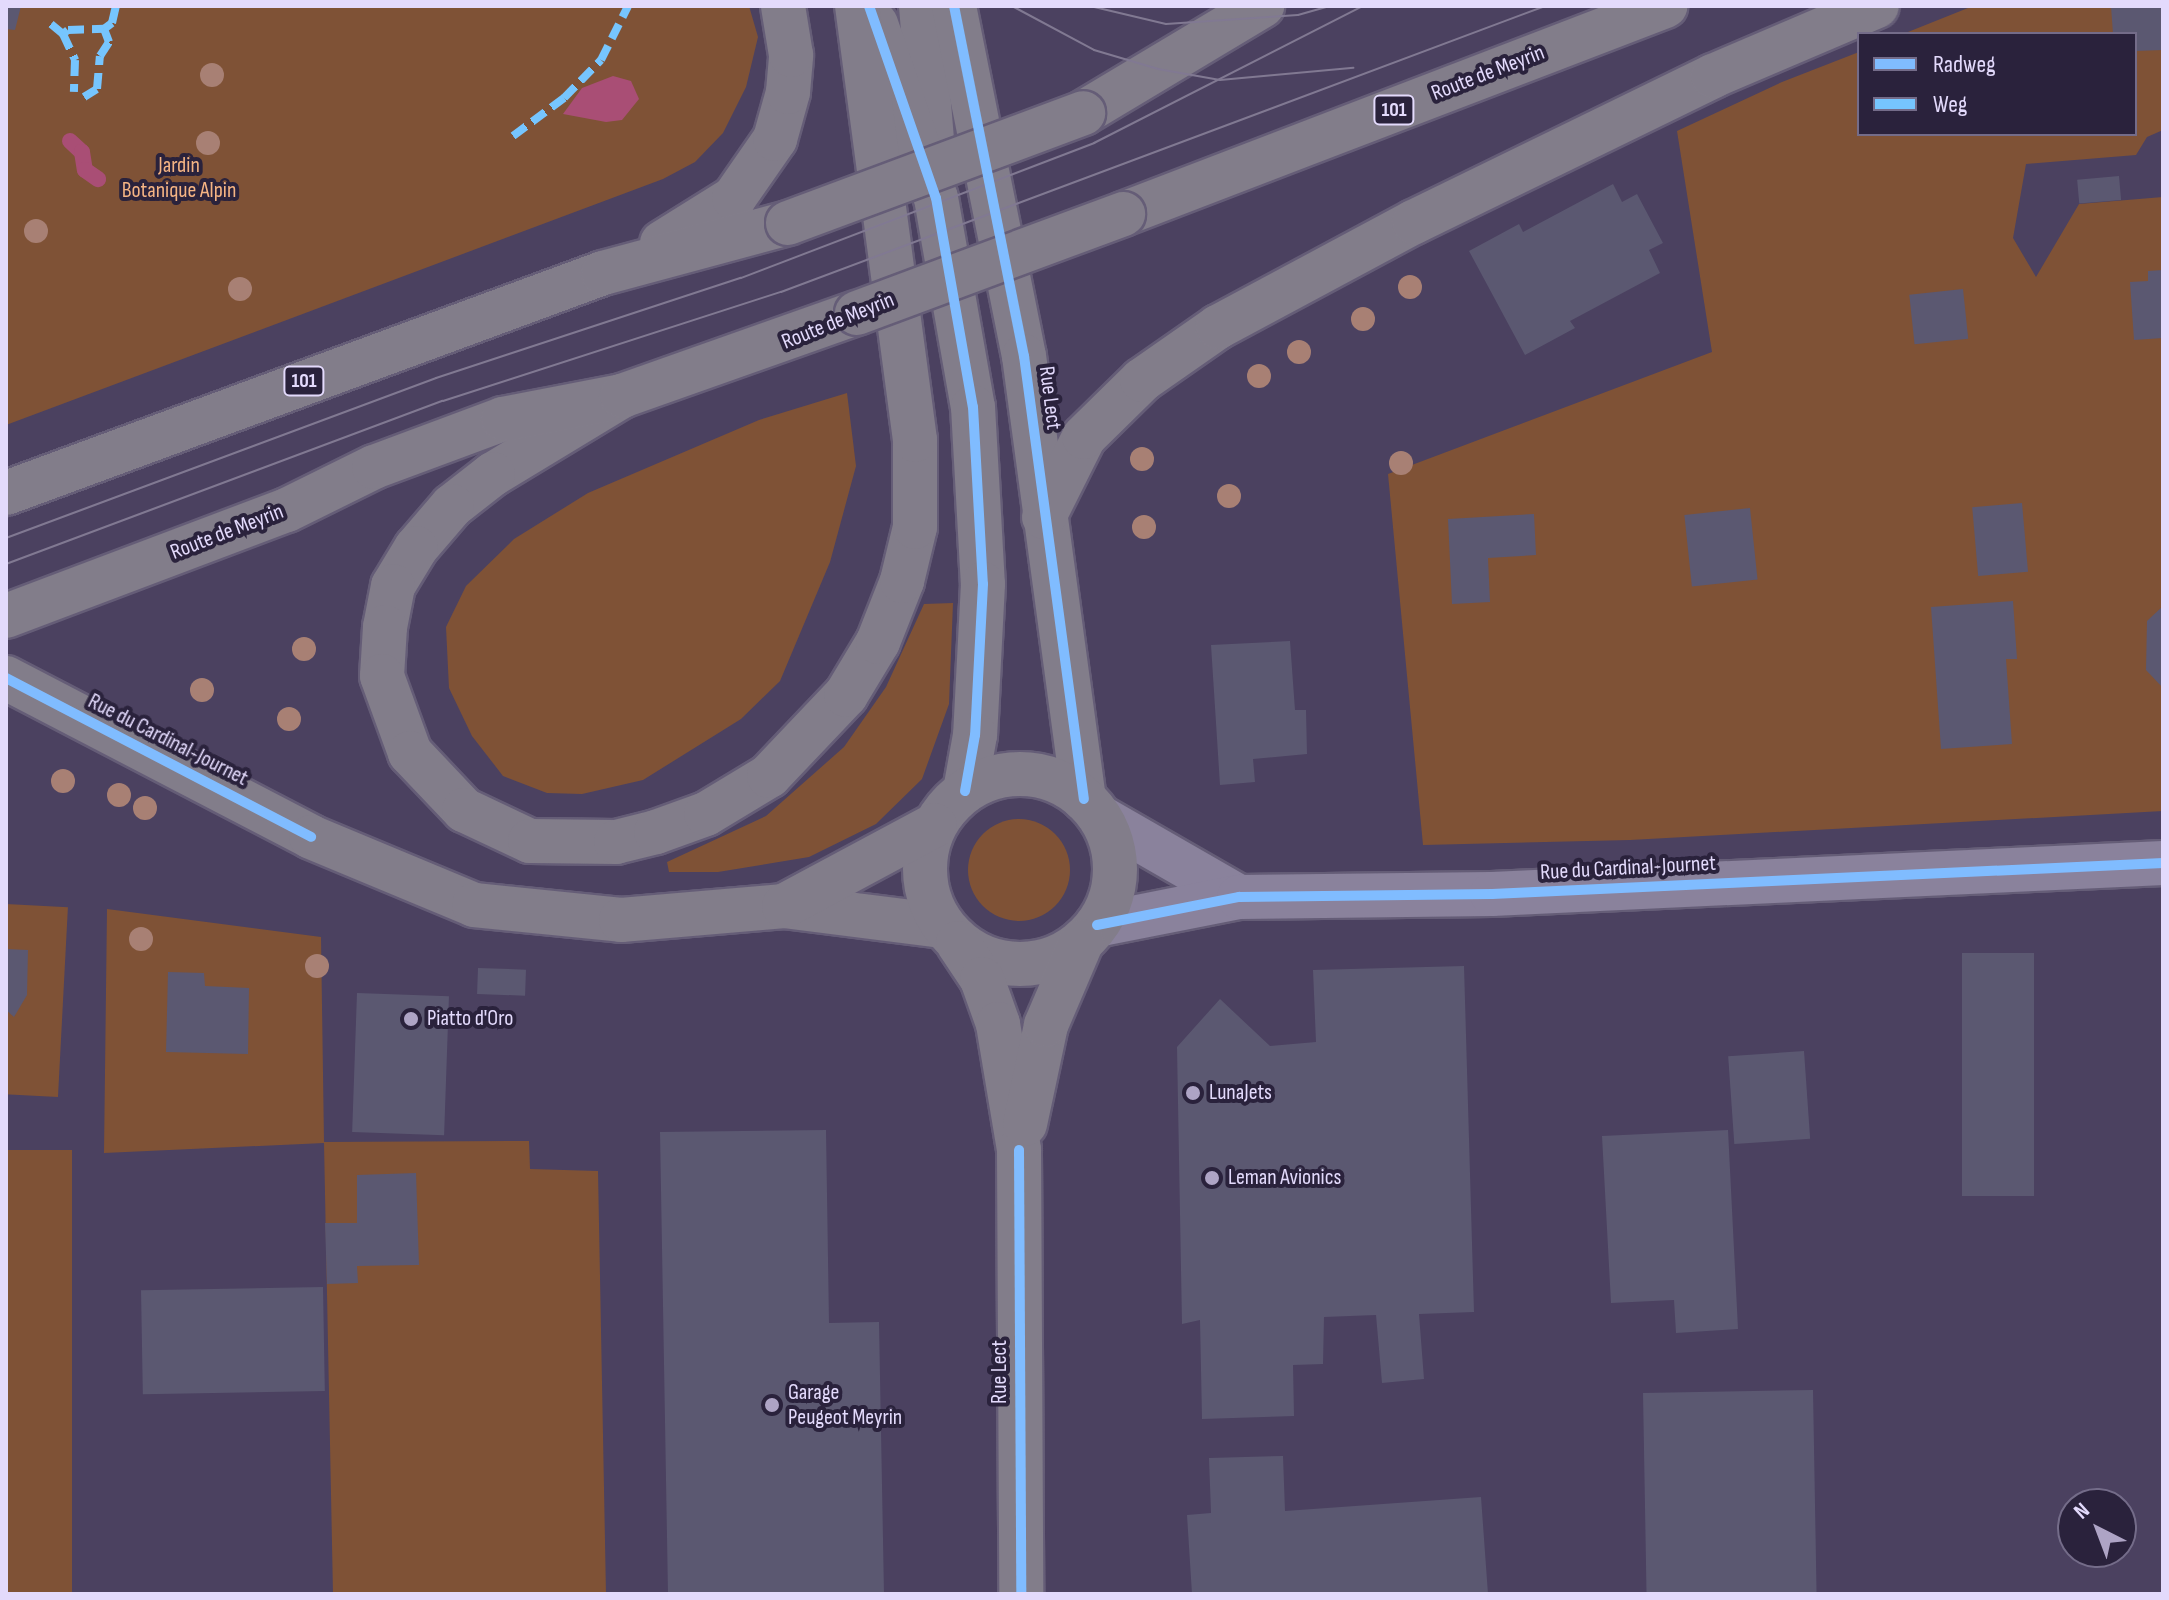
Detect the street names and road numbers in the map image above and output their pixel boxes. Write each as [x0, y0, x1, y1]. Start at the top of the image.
street label: Route de Meyrin [1428, 39, 1548, 107]
road number: 101 [1372, 94, 1416, 126]
street label: Route de Meyrin [778, 287, 898, 355]
road number: 101 [282, 365, 326, 397]
street label: Rue Lect [1033, 365, 1067, 431]
street label: Route de Meyrin [167, 498, 287, 566]
street label: Rue du Cardinal-Journet [84, 688, 252, 792]
street label: Rue du Cardinal-Journet [1539, 850, 1717, 886]
street label: Rue Lect [987, 1340, 1013, 1404]

